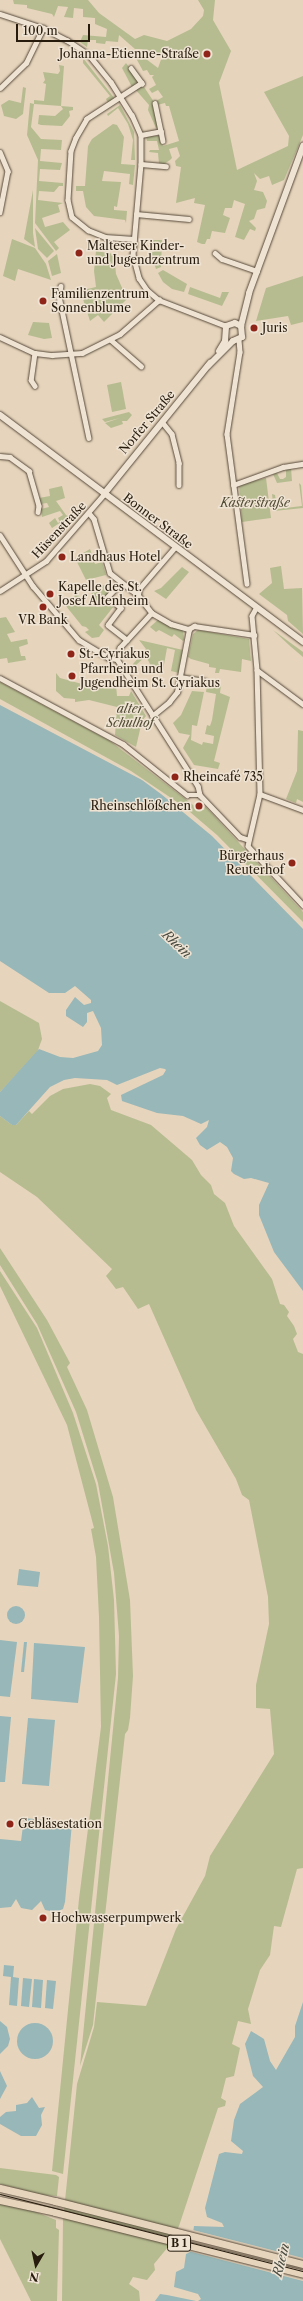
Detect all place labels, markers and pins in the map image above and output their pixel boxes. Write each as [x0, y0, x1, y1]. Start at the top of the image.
place label: Johanna-Etienne-Straße [59, 47, 199, 61]
marker: Johanna-Etienne-Straße [202, 49, 212, 59]
place label: Malteser Kinder- und Jugendzentrum [87, 239, 200, 267]
marker: Malteser Kinder- und Jugendzentrum [74, 248, 84, 258]
place label: Familienzentrum Sonnenblume [51, 287, 149, 315]
marker: Familienzentrum Sonnenblume [38, 296, 48, 306]
place label: Juris [262, 321, 287, 335]
marker: Juris [249, 323, 259, 333]
place label: Landhaus Hotel [70, 550, 161, 564]
marker: Landhaus Hotel [57, 552, 67, 562]
place label: Kapelle des St. Josef Altenheim [58, 580, 149, 608]
marker: Kapelle des St. Josef Altenheim [45, 589, 55, 599]
marker: VR Bank [38, 602, 48, 612]
place label: VR Bank [18, 613, 68, 627]
place label: St.-Cyriakus [79, 647, 150, 661]
marker: St.-Cyriakus [66, 649, 76, 659]
place label: Pfarrheim und Jugendheim St. Cyriakus [80, 662, 220, 690]
marker: Pfarrheim und Jugendheim St. Cyriakus [67, 671, 77, 681]
place label: Rheincafé 735 [183, 770, 263, 784]
marker: Rheincafé 735 [170, 772, 180, 782]
place label: Rheinschlößchen [91, 799, 191, 813]
marker: Rheinschlößchen [194, 801, 204, 811]
place label: Bürgerhaus Reuterhof [219, 849, 284, 877]
marker: Bürgerhaus Reuterhof [287, 858, 297, 868]
place label: Gebläsestation [18, 1817, 102, 1831]
marker: Gebläsestation [5, 1819, 15, 1829]
place label: Hochwasserpumpwerk [51, 1911, 181, 1925]
marker: Hochwasserpumpwerk [38, 1913, 48, 1923]

